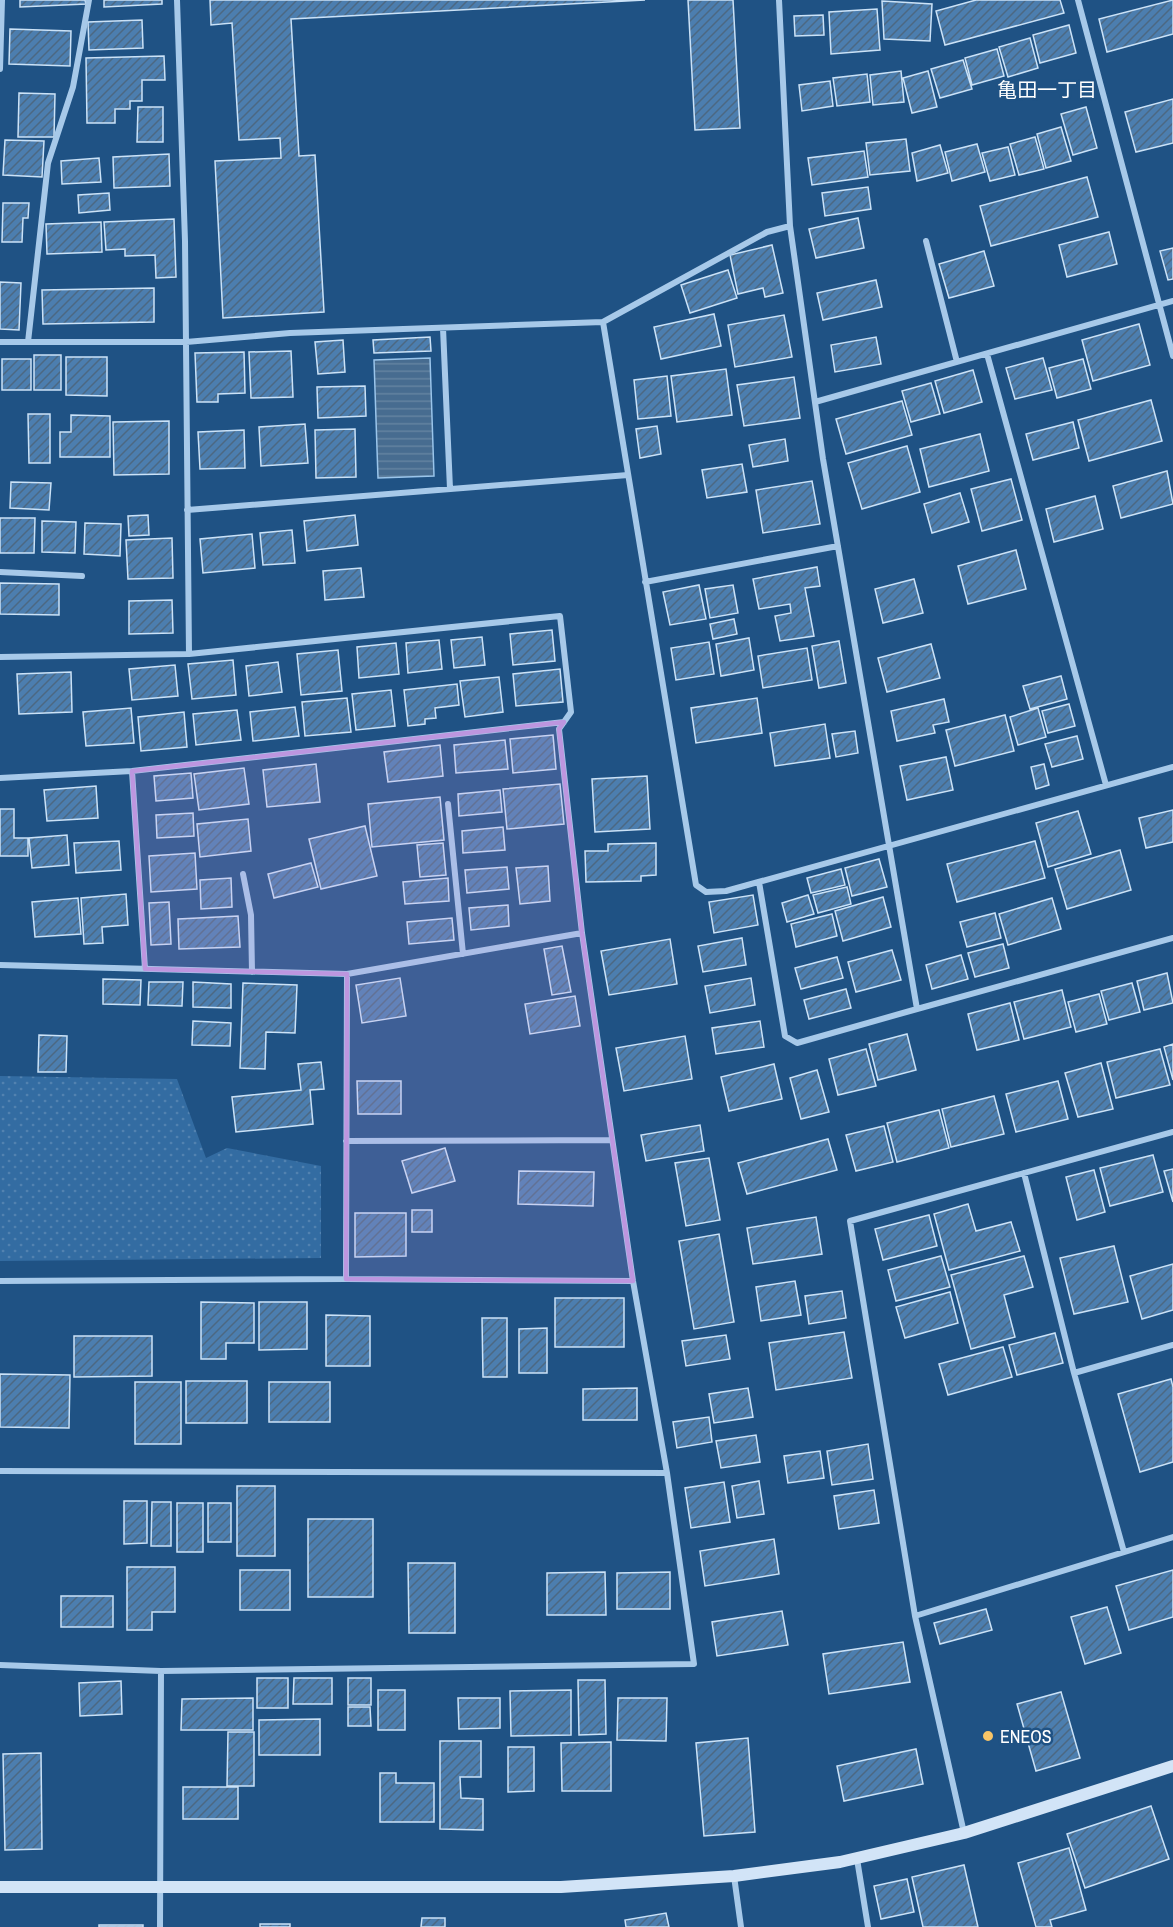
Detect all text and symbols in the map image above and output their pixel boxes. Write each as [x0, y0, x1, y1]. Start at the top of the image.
district label: 亀田一丁目 [997, 76, 1097, 103]
place label: ENEOS [1000, 1724, 1052, 1749]
marker: ENEOS [981, 1729, 995, 1743]

